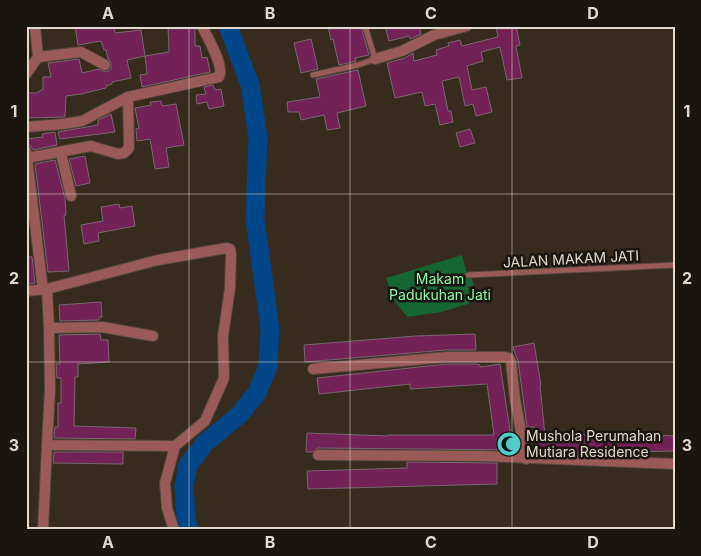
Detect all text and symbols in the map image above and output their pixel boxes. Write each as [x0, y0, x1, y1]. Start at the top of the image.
text: A [102, 3, 114, 23]
text: B [265, 3, 275, 23]
text: C [425, 3, 437, 23]
text: D [587, 3, 599, 23]
text: 1 [11, 101, 17, 121]
text: 1 [684, 101, 690, 121]
street label: JALAN MAKAM JATI [502, 246, 640, 271]
text: 2 [9, 268, 19, 288]
text: 2 [682, 268, 692, 288]
park label: Makam Padukuhan Jati [389, 270, 491, 303]
place label: Mushola Perumahan Mutiara Residence [526, 427, 661, 460]
mosque icon: Mushola Perumahan Mutiara Residence [496, 431, 522, 457]
text: 3 [9, 435, 19, 455]
text: 3 [682, 435, 692, 455]
text: A [102, 532, 114, 552]
text: B [265, 532, 275, 552]
text: C [425, 532, 437, 552]
text: D [587, 532, 599, 552]

